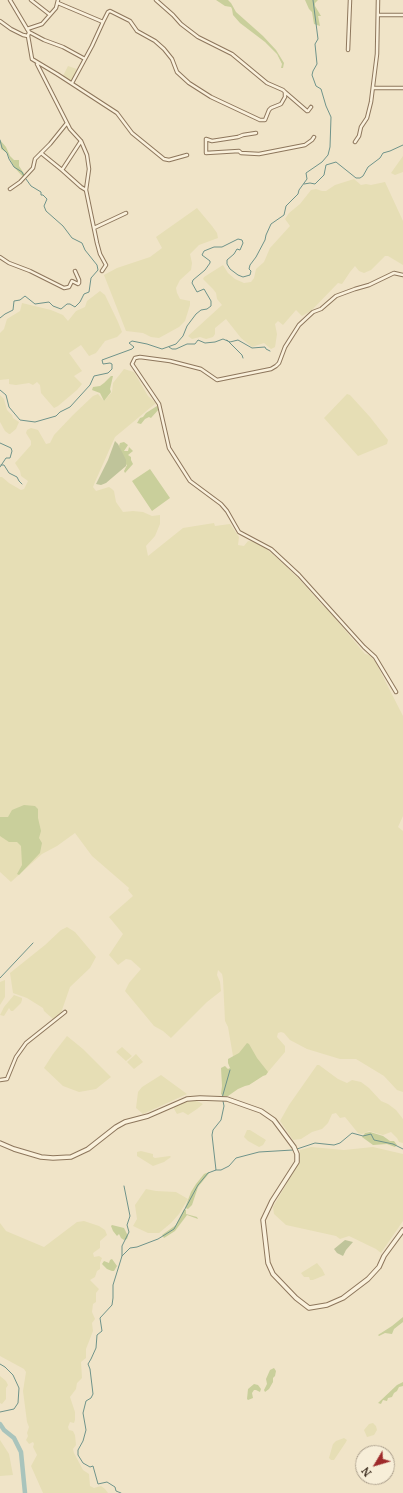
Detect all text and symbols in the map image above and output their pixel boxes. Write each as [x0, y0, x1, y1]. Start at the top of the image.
north arrow [355, 1445, 395, 1485]
text: N [358, 1464, 374, 1479]

